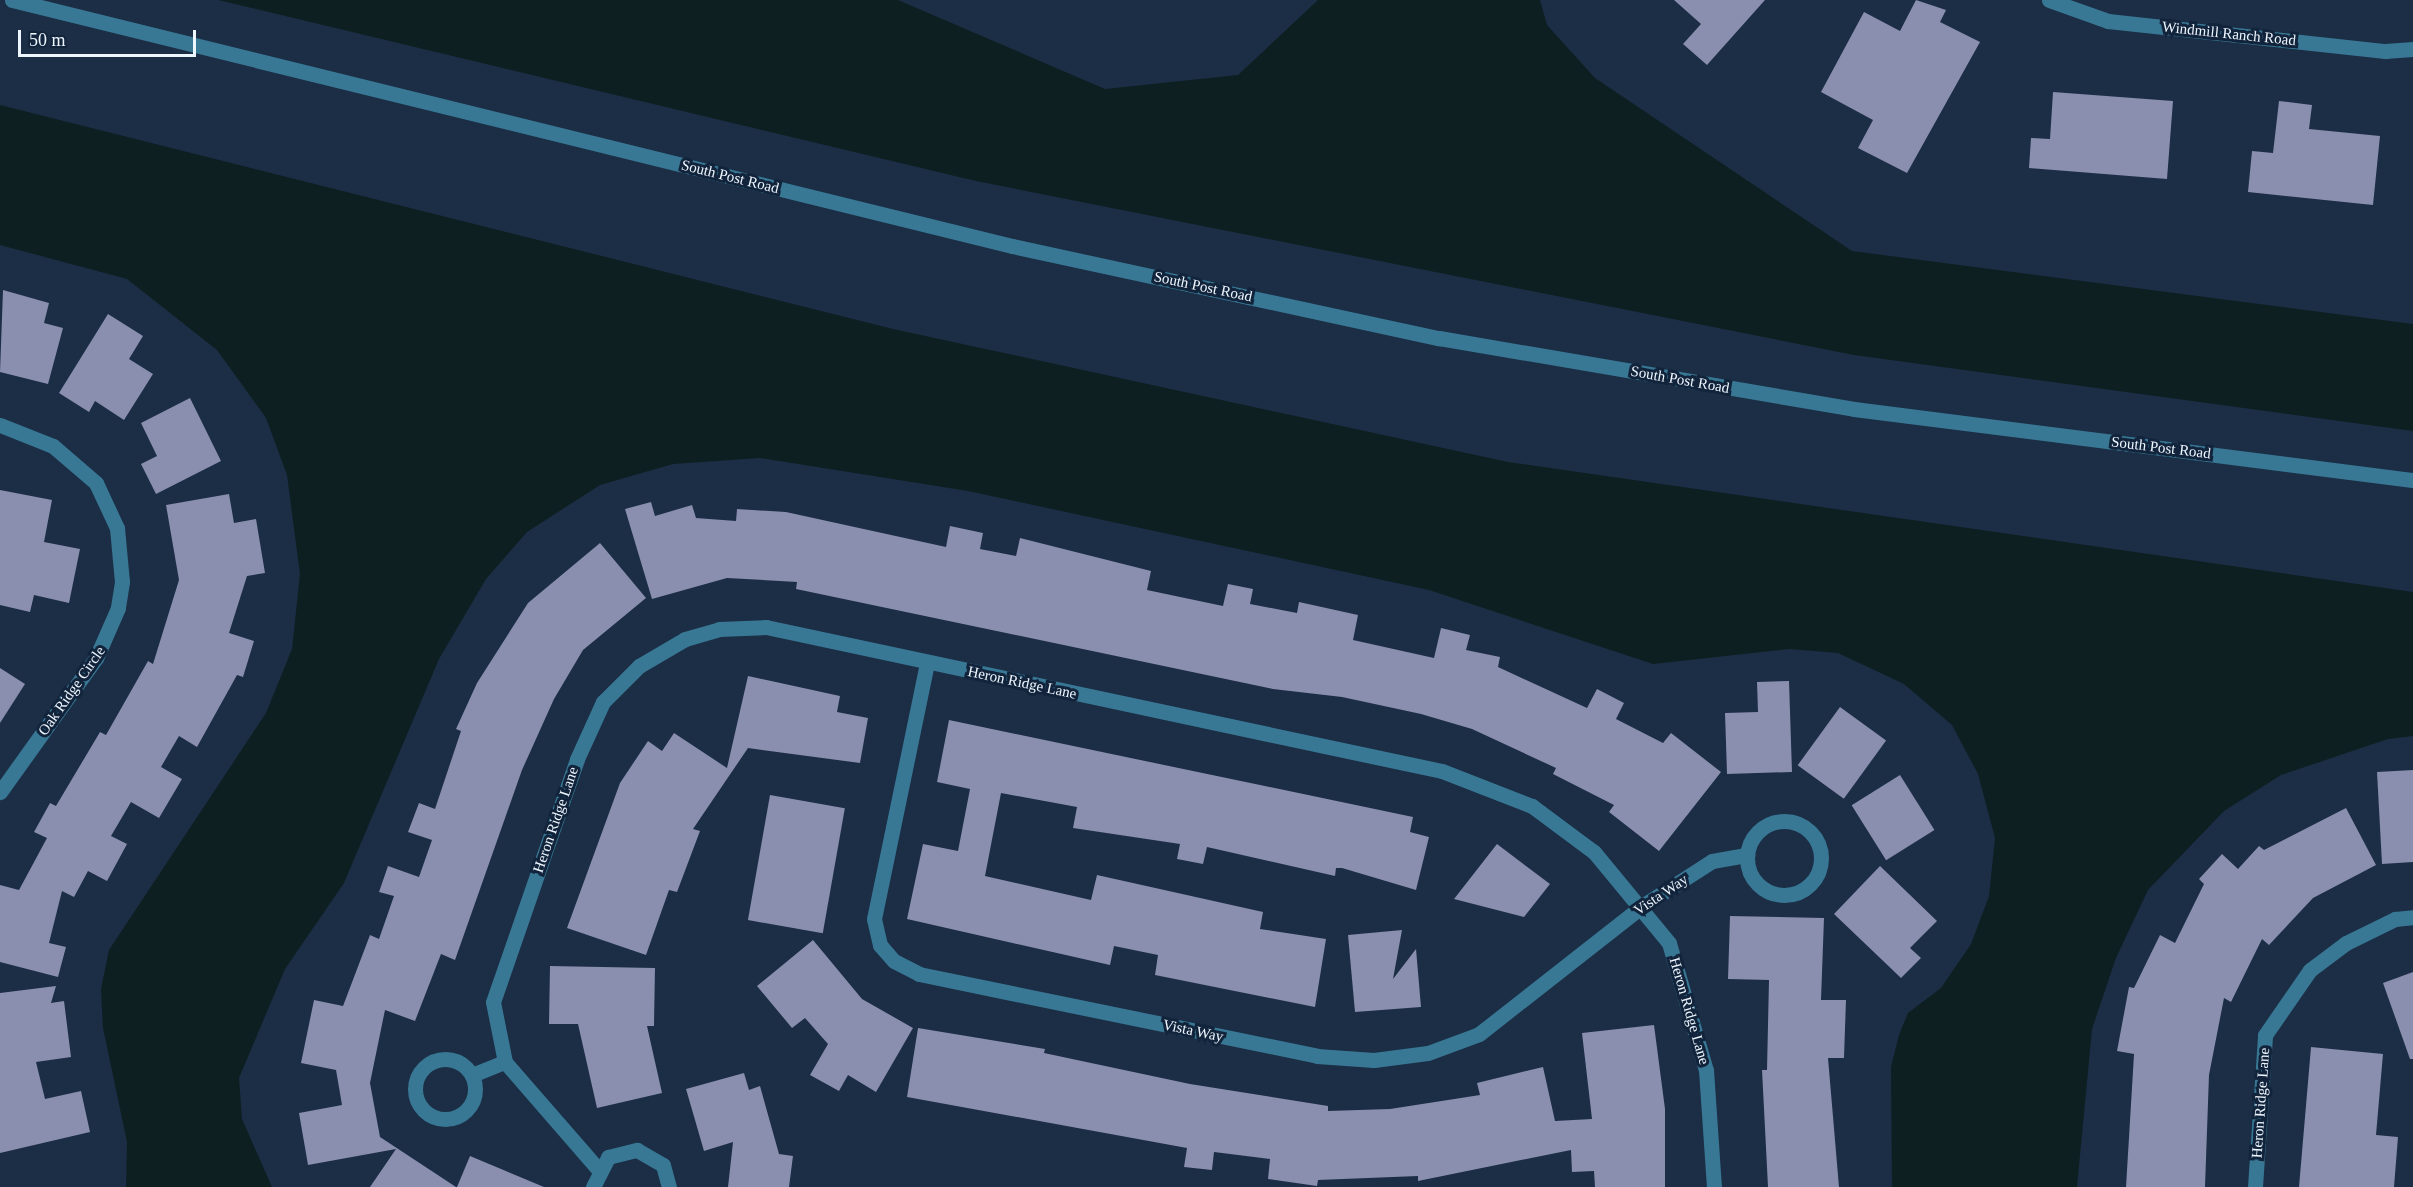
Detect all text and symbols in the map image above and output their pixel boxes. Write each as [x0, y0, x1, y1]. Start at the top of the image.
scale bar [21, 18, 200, 56]
street label: Windmill Ranch Road [2161, 18, 2297, 50]
text: 50 m [29, 30, 66, 50]
street label: South Post Road [679, 156, 781, 198]
street label: South Post Road [1152, 268, 1254, 306]
street label: South Post Road [1629, 362, 1731, 398]
street label: South Post Road [2110, 433, 2212, 463]
street label: Oak Ridge Circle [35, 643, 109, 739]
street label: Heron Ridge Lane [966, 663, 1078, 703]
street label: Heron Ridge Lane [529, 765, 583, 875]
street label: Vista Way [1630, 870, 1692, 920]
street label: Heron Ridge Lane [1665, 955, 1713, 1067]
street label: Vista Way [1161, 1016, 1225, 1046]
street label: Heron Ridge Lane [2248, 1047, 2274, 1159]

